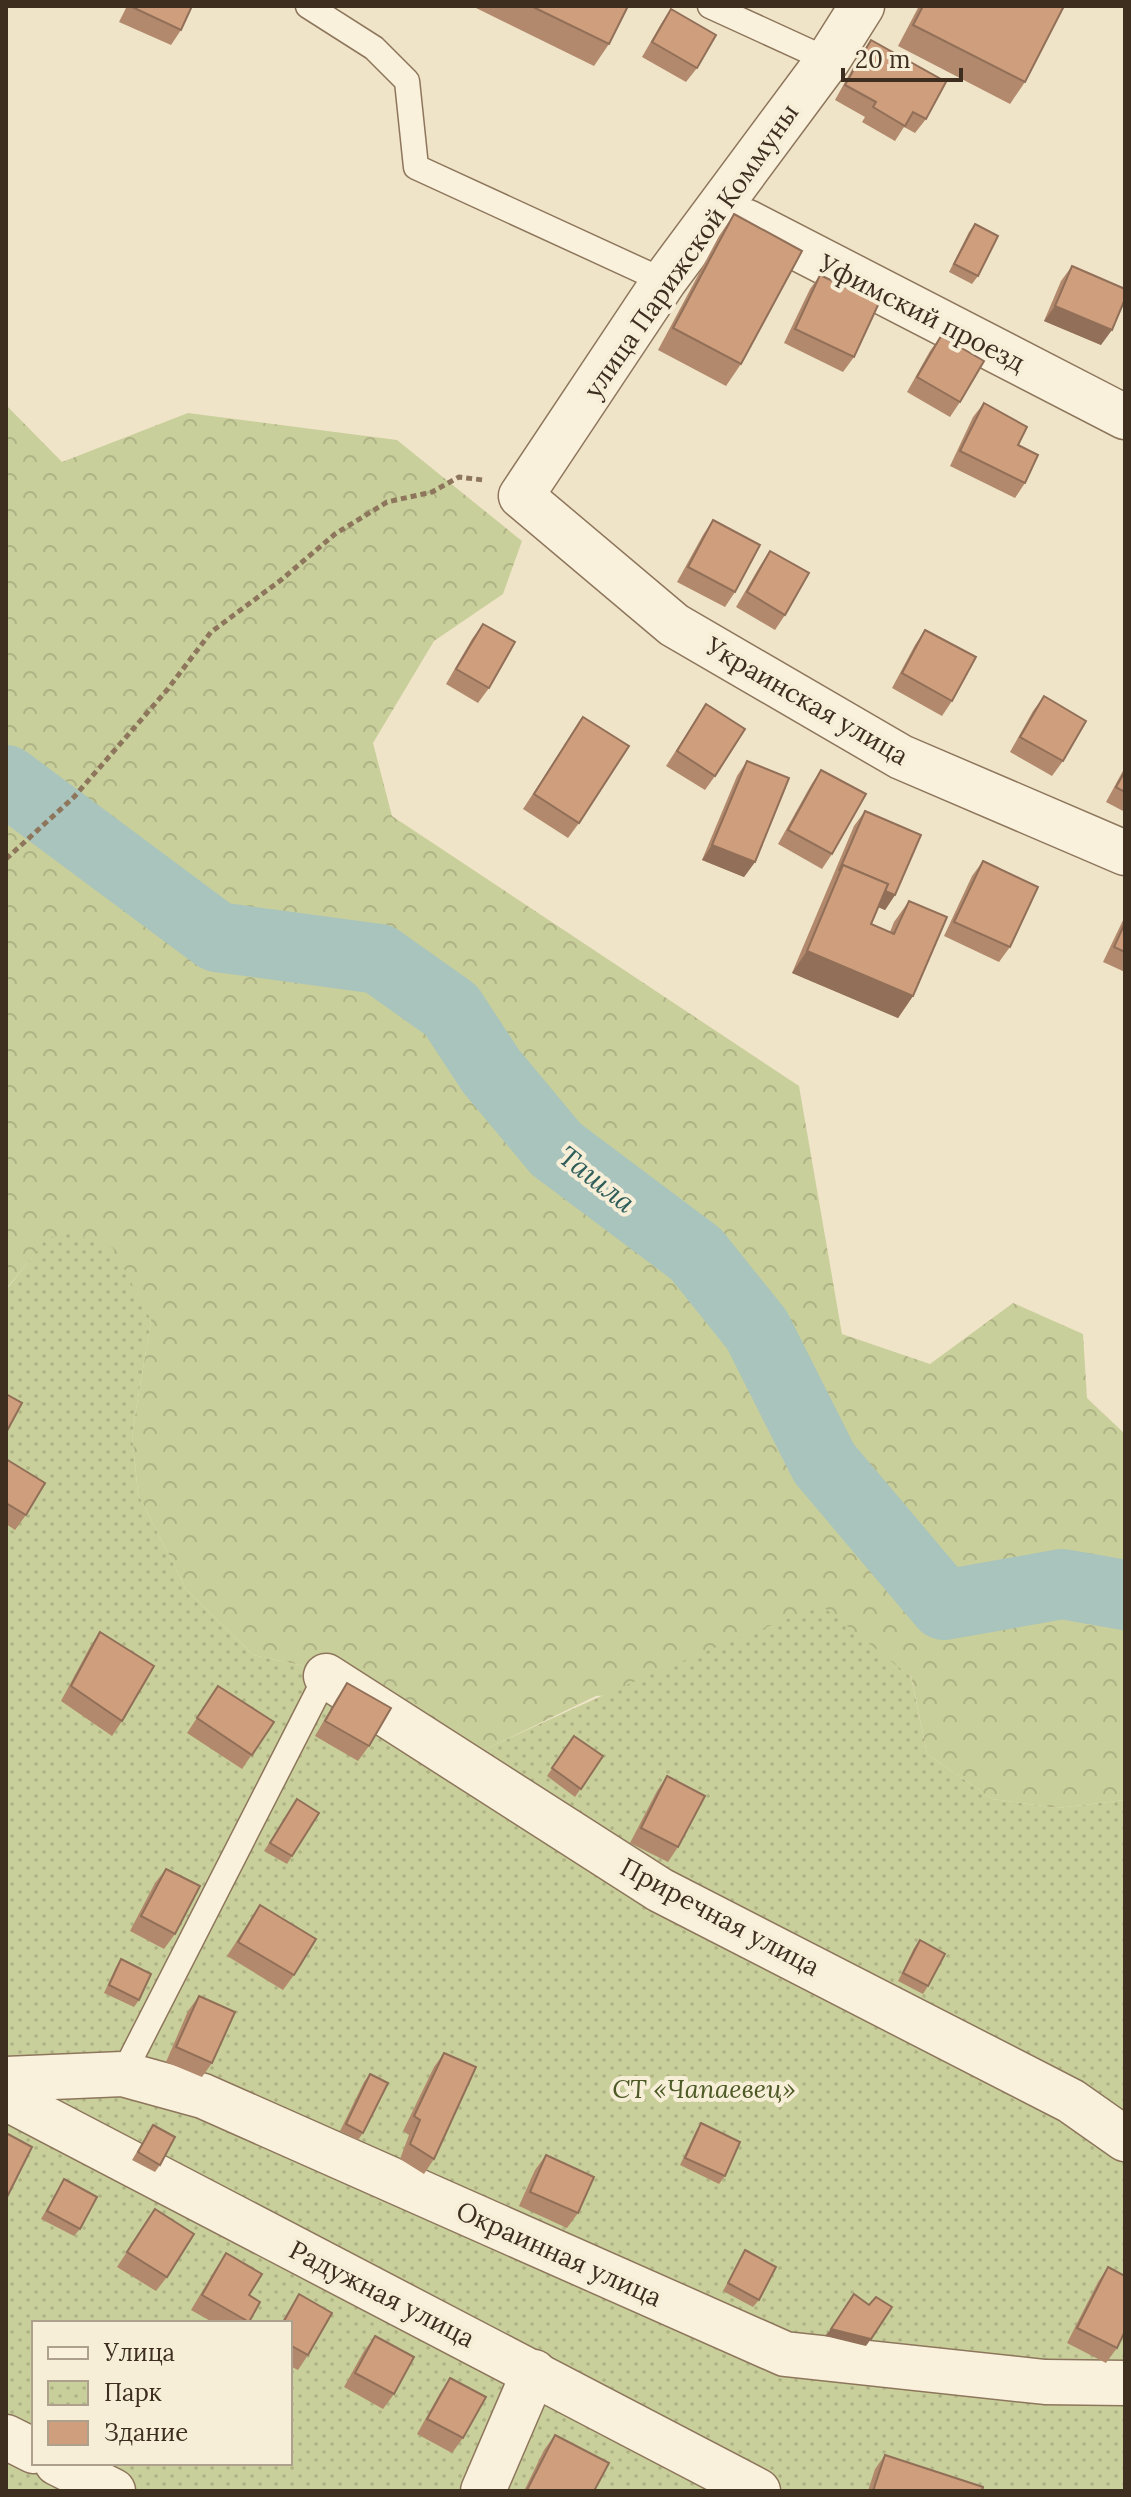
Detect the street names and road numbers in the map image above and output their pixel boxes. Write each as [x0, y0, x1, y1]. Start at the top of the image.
street label: улица Парижской Коммуны [576, 97, 805, 405]
street label: Уфимский проезд [813, 246, 1031, 379]
street label: Украинская улица [699, 629, 914, 772]
street label: Приречная улица [615, 1850, 826, 1983]
street label: Окраинная улица [451, 2193, 667, 2314]
street label: Радужная улица [284, 2233, 480, 2355]

